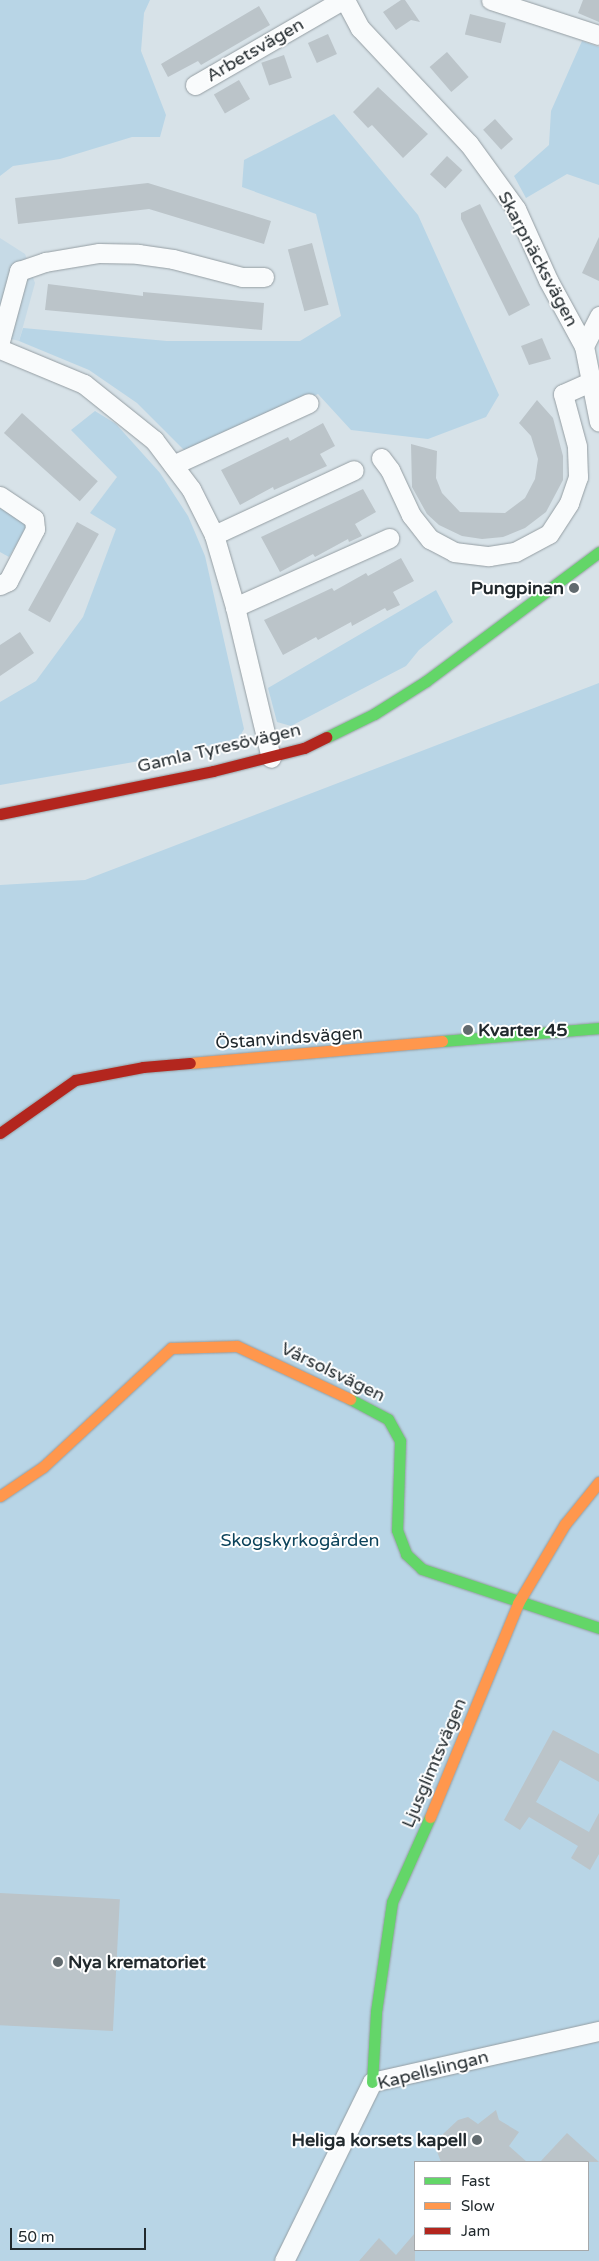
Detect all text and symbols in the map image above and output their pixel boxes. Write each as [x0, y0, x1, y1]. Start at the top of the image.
street label: Arbetsvägen [202, 13, 308, 87]
street label: Skarpnäcksvägen [493, 188, 583, 330]
place label: Pungpinan [471, 577, 564, 599]
marker: Pungpinan [568, 582, 580, 594]
street label: Gamla Tyresövägen [135, 719, 303, 777]
place label: Kvarter 45 [478, 1019, 568, 1041]
street label: Östanvindsvägen [215, 1022, 363, 1054]
marker: Kvarter 45 [462, 1024, 474, 1036]
street label: Vårsolsvägen [277, 1337, 389, 1407]
park label: Skogskyrkogården [220, 1529, 380, 1551]
street label: Ljusglimtsvägen [397, 1695, 471, 1831]
place label: Nya krematoriet [68, 1951, 206, 1973]
marker: Nya krematoriet [52, 1956, 64, 1968]
street label: Kapellslingan [375, 2046, 491, 2094]
place label: Heliga korsets kapell [292, 2129, 467, 2151]
marker: Heliga korsets kapell [471, 2134, 483, 2146]
legend [414, 2161, 589, 2251]
text: Fast [461, 2172, 490, 2190]
text: Slow [461, 2197, 495, 2215]
scale bar [12, 2218, 149, 2250]
text: Jam [461, 2222, 490, 2240]
text: 50 m [18, 2228, 55, 2246]

